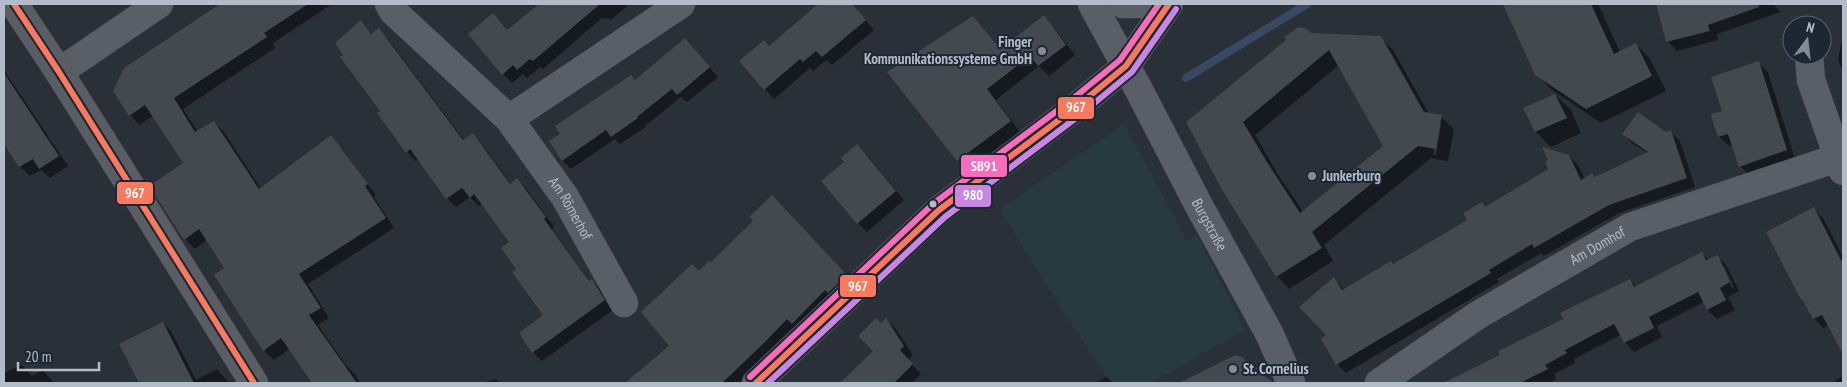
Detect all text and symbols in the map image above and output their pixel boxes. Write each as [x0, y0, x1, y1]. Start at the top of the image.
north arrow [1782, 15, 1832, 65]
text: N [1804, 18, 1816, 37]
place label: Finger Kommunikationssysteme GmbH [864, 32, 1033, 68]
marker: Finger Kommunikationssysteme GmbH [1036, 45, 1048, 57]
line badge: 967 [1057, 96, 1095, 120]
text: 967 [1066, 98, 1086, 116]
line badge: SB91 [960, 154, 1008, 178]
text: SB91 [971, 157, 997, 175]
place label: Junkerburg [1321, 166, 1381, 185]
marker: Junkerburg [1306, 170, 1318, 182]
street label: Am Römerhof [544, 173, 597, 244]
line badge: 967 [116, 181, 154, 205]
text: 967 [125, 184, 145, 202]
line badge: 980 [954, 184, 992, 208]
text: 980 [963, 186, 983, 204]
street label: Burgstraße [1188, 195, 1232, 254]
unlabelled marker [928, 199, 938, 209]
street label: Am Domhof [1566, 221, 1629, 269]
line badge: 967 [839, 274, 877, 298]
text: 967 [848, 277, 868, 295]
scale bar [18, 340, 99, 372]
text: 20 m [25, 347, 51, 366]
place label: St. Cornelius [1243, 359, 1309, 378]
marker: St. Cornelius [1227, 363, 1239, 375]

